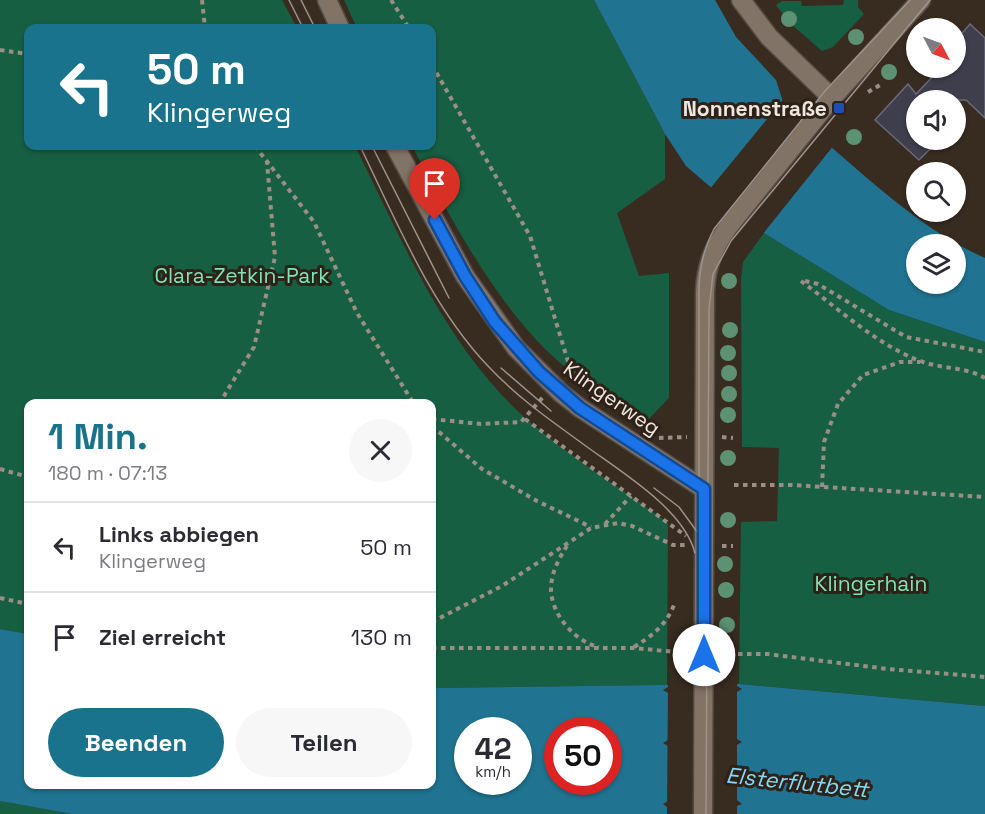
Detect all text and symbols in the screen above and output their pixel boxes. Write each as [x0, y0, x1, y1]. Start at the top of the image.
north arrow [906, 18, 966, 78]
map controls [906, 18, 966, 294]
text: 50 m [147, 43, 246, 96]
icon: left [48, 48, 126, 126]
button: sound [906, 90, 966, 150]
text: Klingerweg [147, 95, 291, 130]
place label: Nonnenstraße [683, 95, 827, 122]
marker: Nonnenstraße [832, 101, 846, 115]
pin [409, 158, 460, 220]
button: search [906, 162, 966, 222]
icon: arrive [418, 167, 451, 200]
button: layers [906, 234, 966, 294]
park label: Clara-Zetkin-Park [154, 262, 330, 289]
street label: Klingerweg [558, 355, 666, 441]
text: 1 Min. [48, 414, 148, 460]
button: close [349, 419, 412, 482]
text: 180 m · 07:13 [48, 460, 167, 486]
text: Links abbiegen [99, 520, 259, 548]
icon: left [48, 531, 81, 564]
text: 50 m [360, 533, 412, 561]
text: Klingerweg [99, 548, 206, 574]
park label: Klingerhain [815, 570, 927, 597]
icon: arrive [48, 621, 81, 654]
text: Ziel erreicht [99, 623, 226, 651]
text: 130 m [351, 623, 412, 651]
position arrow [672, 623, 736, 687]
button: Beenden [48, 708, 224, 777]
button: Teilen [236, 708, 412, 777]
speed limit sign: 50 [544, 717, 622, 795]
text: 42 [475, 729, 511, 768]
water label: Elsterflutbett [725, 761, 871, 804]
text: km/h [475, 762, 511, 781]

